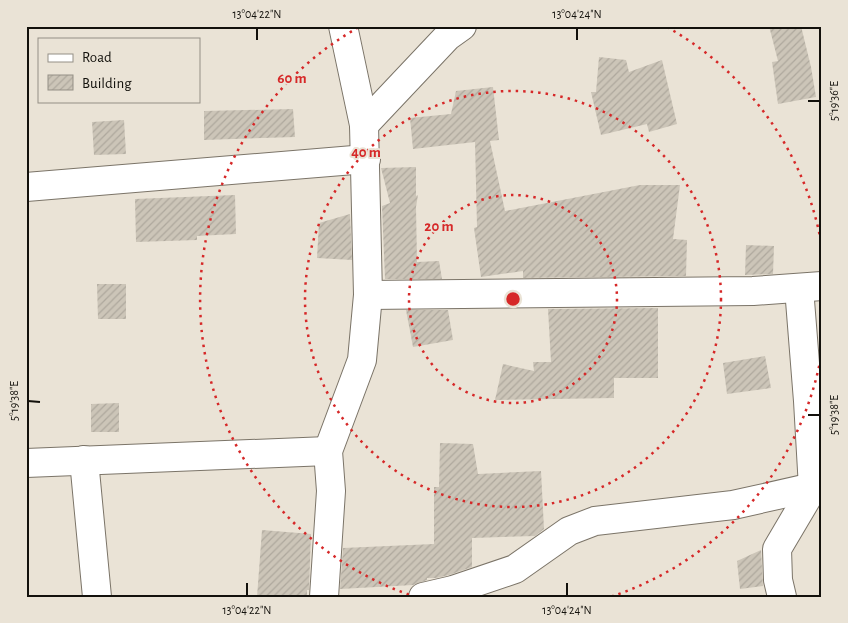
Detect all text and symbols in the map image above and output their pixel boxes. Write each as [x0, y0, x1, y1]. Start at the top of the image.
text: 13°04'22"N [232, 8, 282, 20]
text: 13°04'24"N [552, 8, 602, 20]
legend [38, 38, 200, 102]
text: Road [82, 50, 112, 65]
text: 60 m [277, 71, 307, 86]
text: Building [82, 76, 132, 91]
text: 5°19'36"E [828, 81, 840, 121]
text: 40 m [351, 145, 381, 160]
text: 20 m [424, 219, 454, 234]
centre of rings [504, 290, 522, 308]
text: 5°19'38"E [8, 381, 20, 421]
text: 5°19'38"E [828, 395, 840, 435]
text: 13°04'22"N [222, 604, 272, 616]
text: 13°04'24"N [542, 604, 592, 616]

